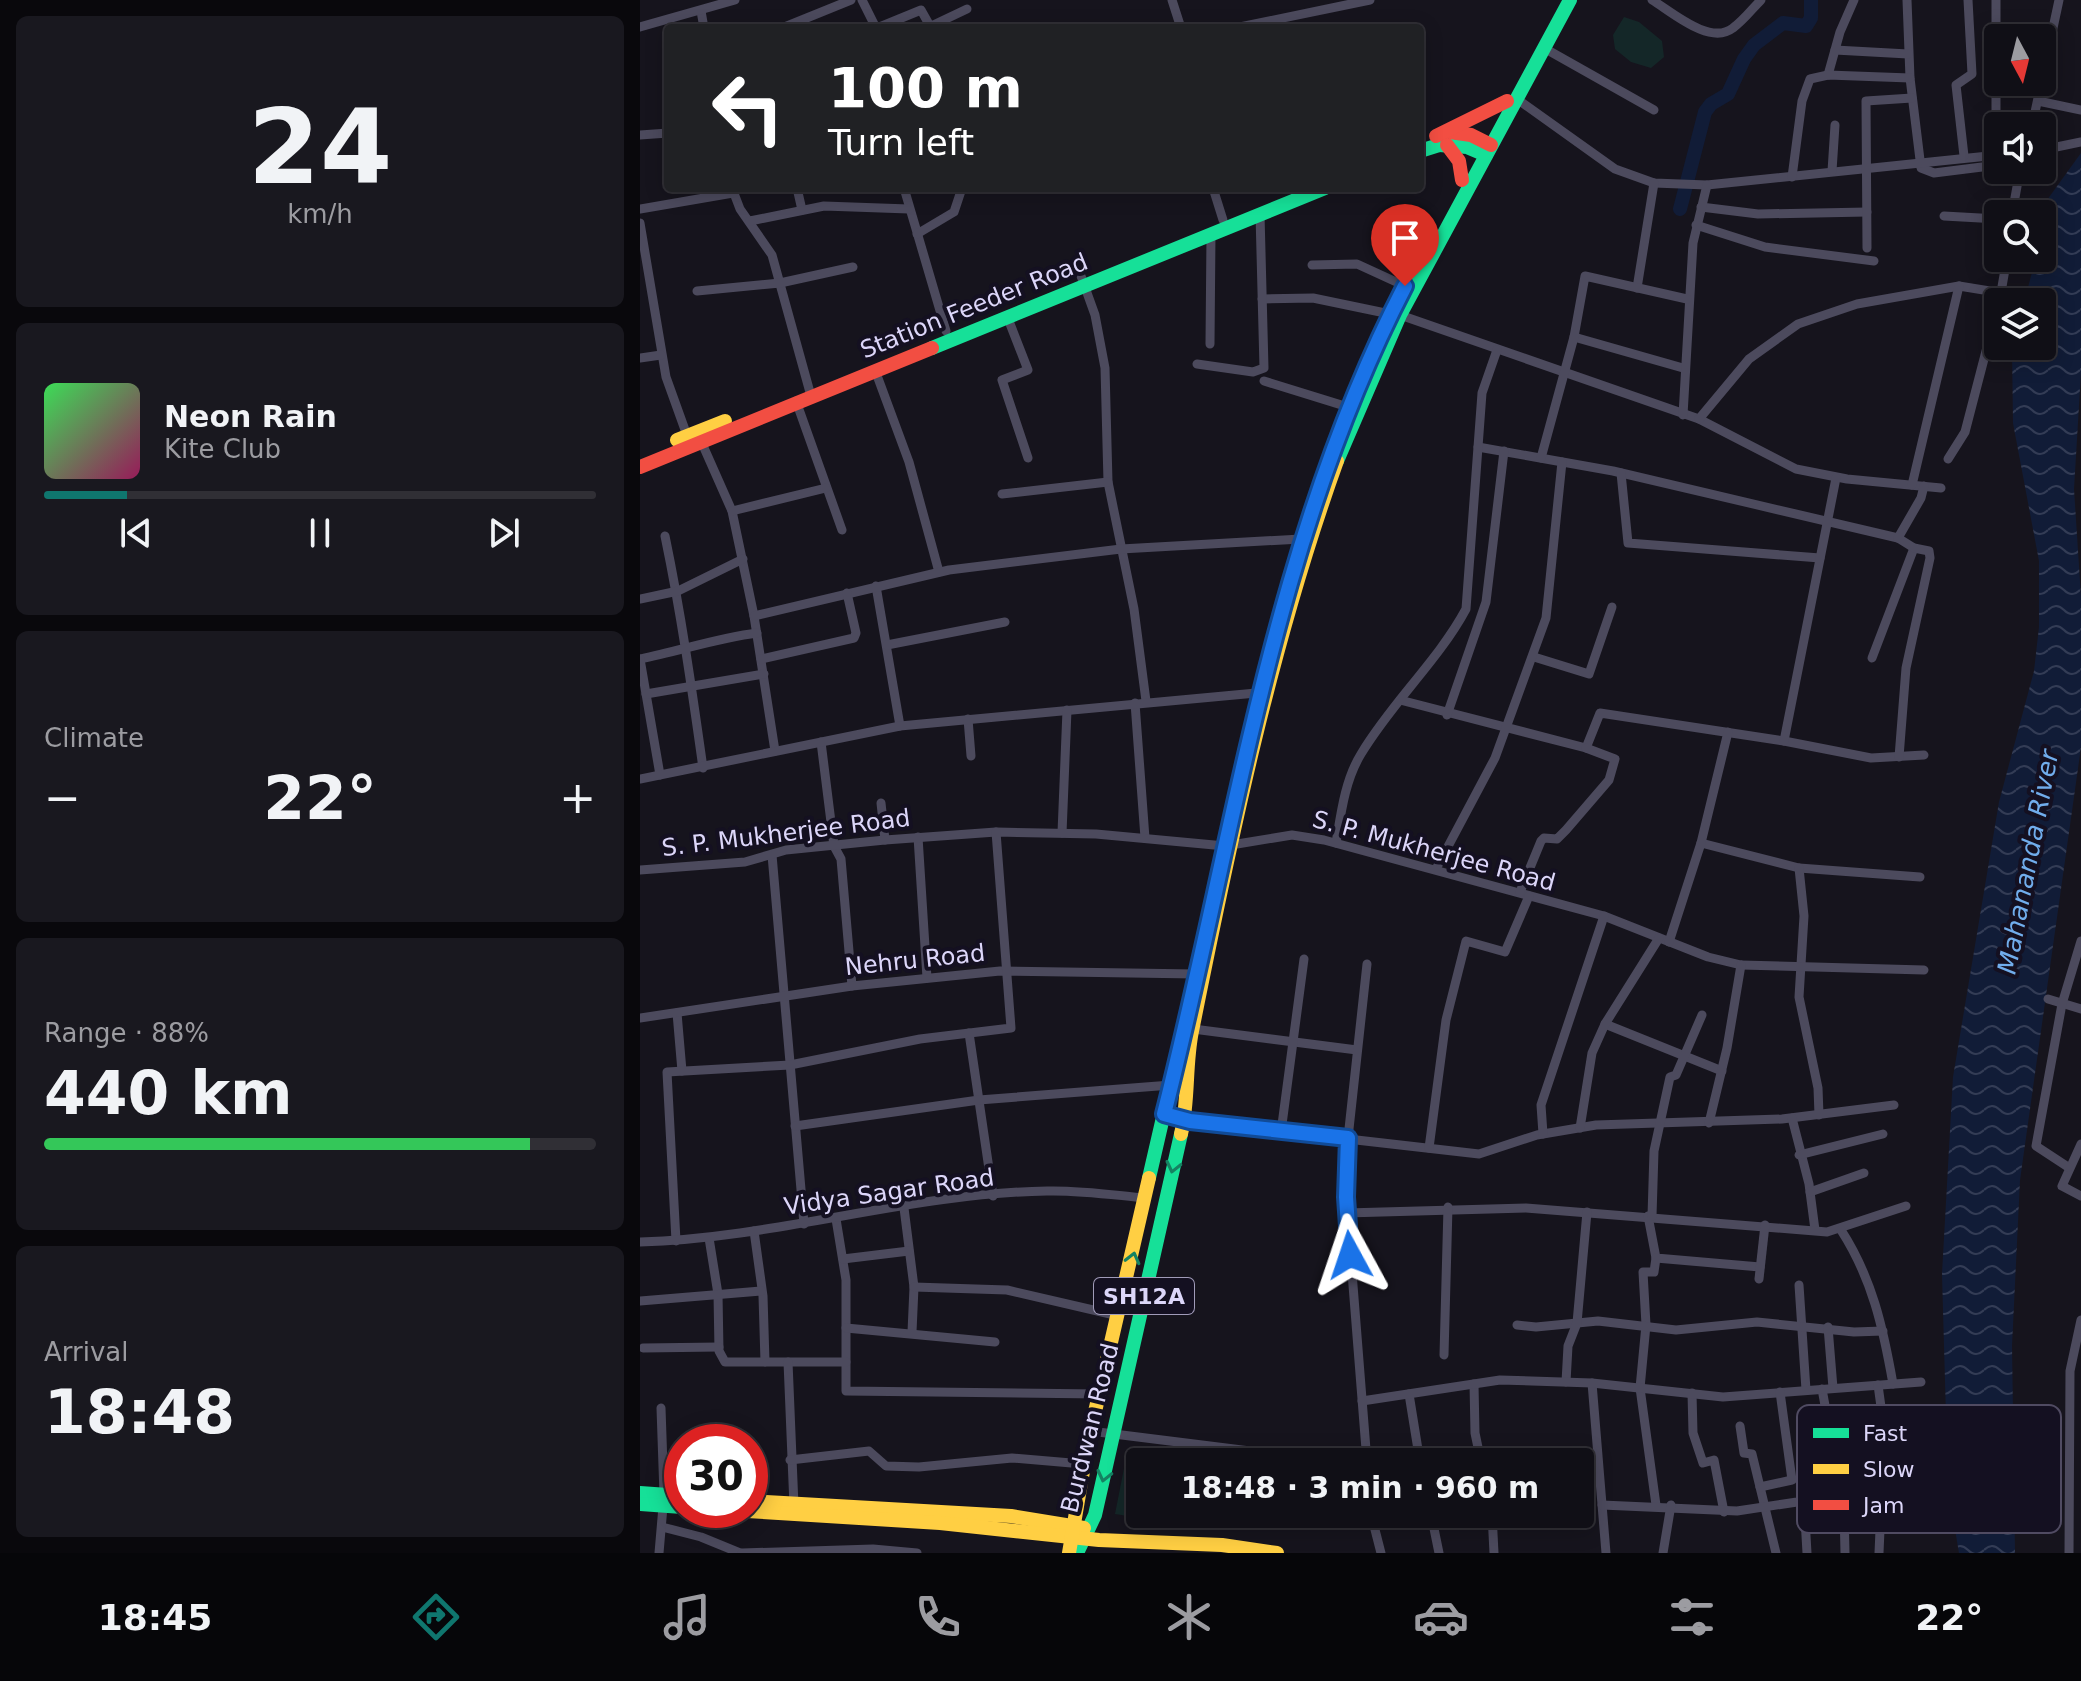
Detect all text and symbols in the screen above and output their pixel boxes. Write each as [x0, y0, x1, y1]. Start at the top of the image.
north arrow [1984, 24, 2056, 96]
map controls [1984, 24, 2056, 360]
text: 100 m [828, 55, 1023, 120]
icon: left [696, 56, 800, 160]
text: 24 [248, 86, 392, 208]
button: sound [1984, 112, 2056, 184]
text: Turn left [828, 122, 974, 163]
text: km/h [287, 199, 353, 229]
button: search [1984, 200, 2056, 272]
pin [1371, 204, 1439, 286]
icon: arrive [1383, 216, 1427, 260]
street label: Station Feeder Road [856, 248, 1092, 364]
button: layers [1984, 288, 2056, 360]
text: Neon Rain [164, 399, 337, 434]
text: Kite Club [164, 434, 281, 464]
icon: previous [114, 511, 158, 555]
icon: pause [298, 511, 342, 555]
icon: next [482, 511, 526, 555]
text: Climate [44, 723, 144, 753]
water label: Mahananda River [1992, 745, 2065, 977]
text: 22° [263, 763, 377, 833]
text: − [44, 772, 81, 823]
text: + [559, 772, 596, 823]
street label: S. P. Mukherjee Road [660, 804, 912, 862]
street label: S. P. Mukherjee Road [1310, 805, 1558, 897]
street label: Nehru Road [843, 939, 987, 981]
text: Range · 88% [44, 1018, 209, 1048]
text: 440 km [44, 1058, 293, 1128]
one-way arrow [1165, 1160, 1182, 1174]
street label: Vidya Sagar Road [782, 1163, 996, 1221]
position arrow [1308, 1213, 1392, 1297]
one-way arrow [1123, 1252, 1140, 1265]
road number: SH12A [1094, 1278, 1194, 1314]
text: Arrival [44, 1337, 128, 1367]
street label: Burdwan Road [1055, 1340, 1125, 1516]
text: 18:48 [44, 1377, 235, 1447]
legend [1797, 1405, 2061, 1533]
text: Fast [1863, 1421, 1908, 1446]
speed limit sign: 30 [664, 1424, 768, 1528]
text: Slow [1863, 1457, 1915, 1482]
one-way arrow [1096, 1468, 1113, 1482]
text: 18:48 · 3 min · 960 m [1181, 1470, 1539, 1505]
text: Jam [1861, 1493, 1904, 1518]
icon: directions [408, 1589, 464, 1645]
icon: music [659, 1589, 715, 1645]
icon: phone [910, 1589, 966, 1645]
icon: climate [1161, 1589, 1217, 1645]
icon: car [1413, 1589, 1469, 1645]
icon: filters [1664, 1589, 1720, 1645]
text: 18:45 [98, 1597, 212, 1638]
text: 22° [1915, 1597, 1983, 1638]

